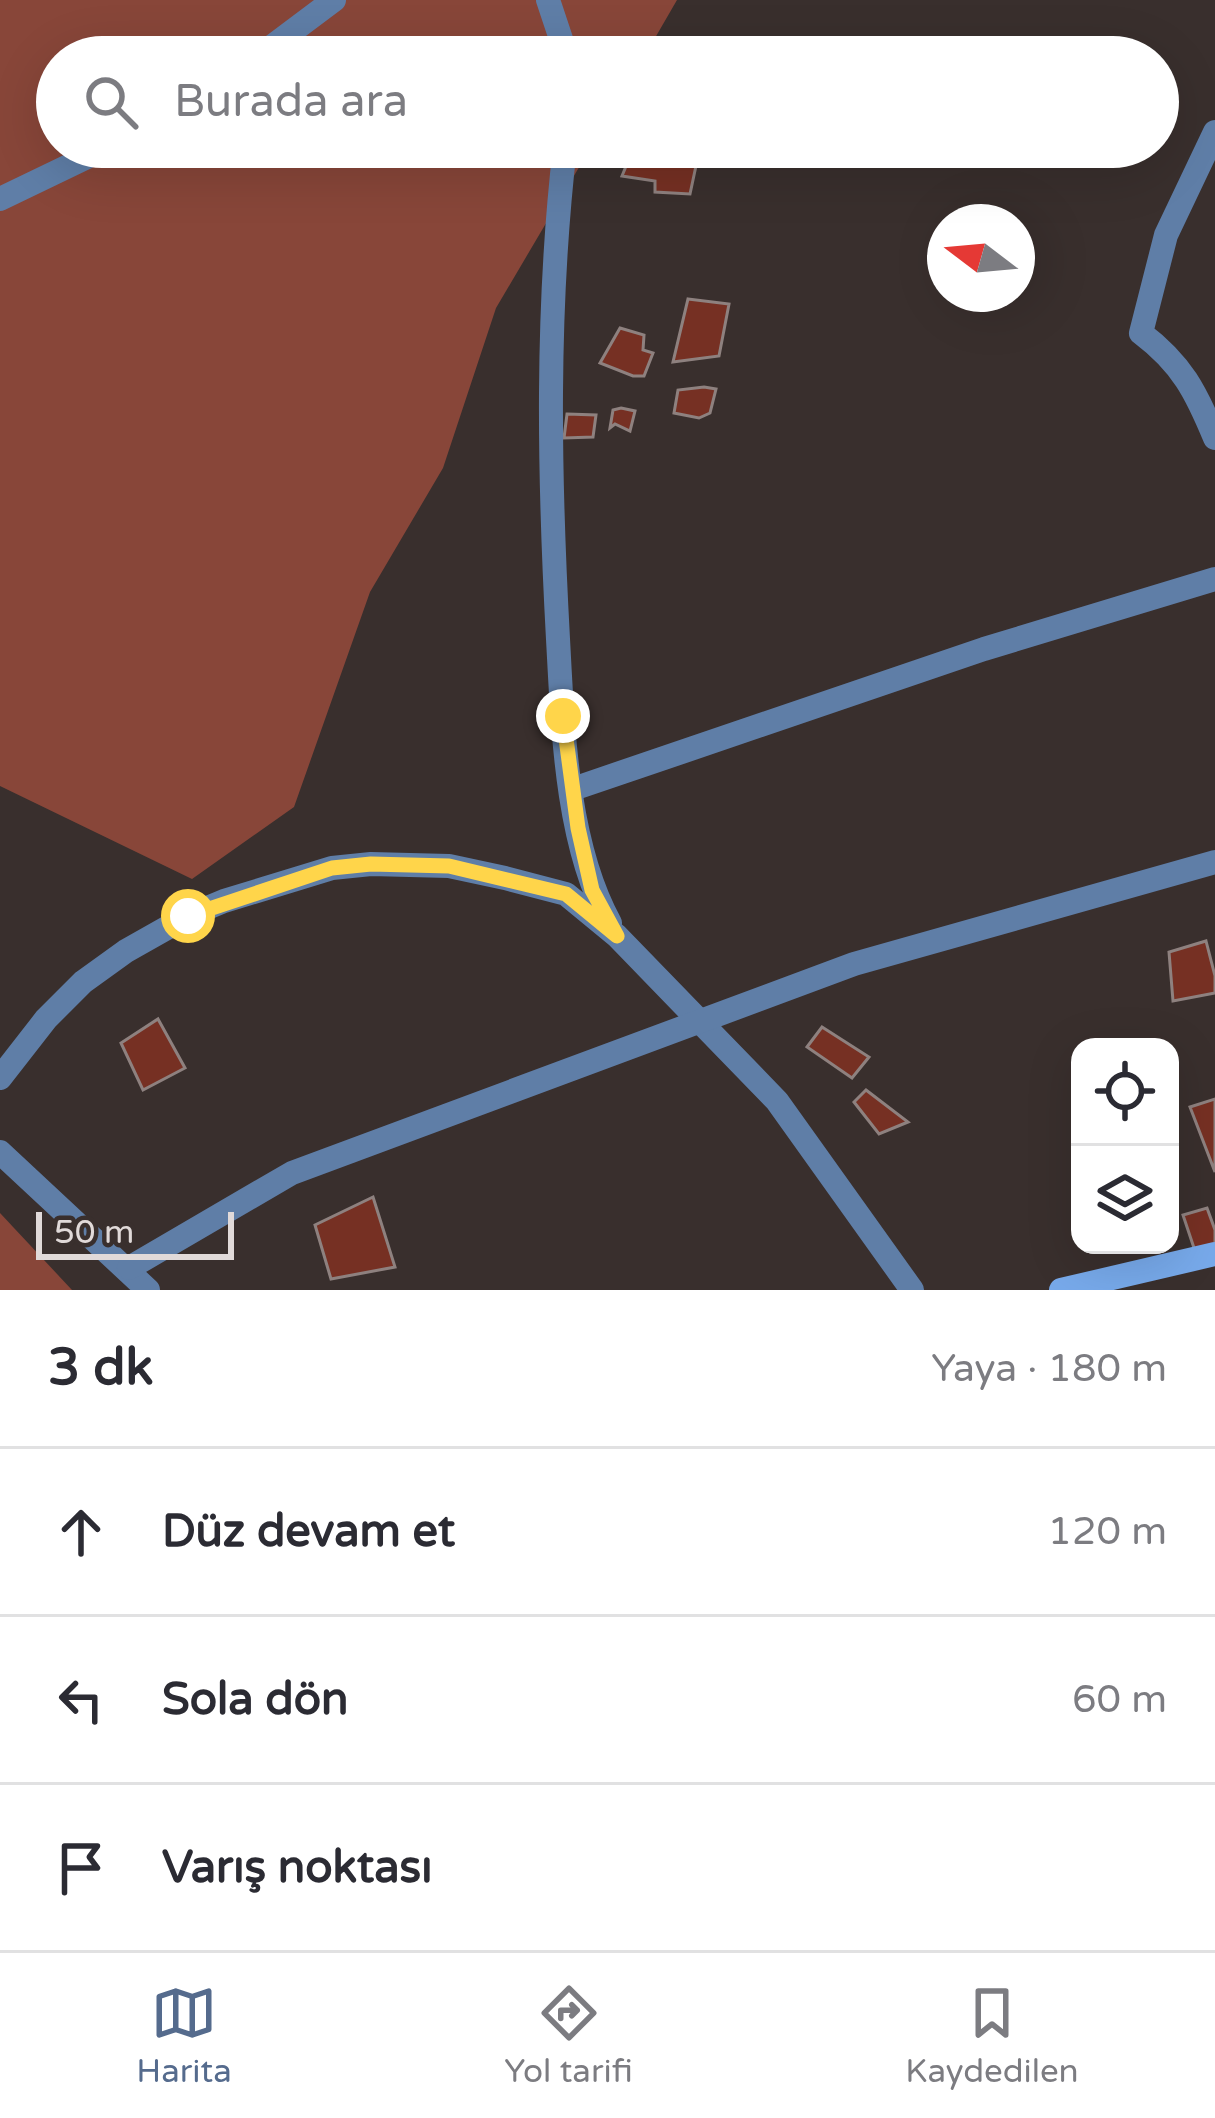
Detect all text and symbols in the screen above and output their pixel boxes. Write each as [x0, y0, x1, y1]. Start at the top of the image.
search box [36, 36, 1179, 168]
icon: search [78, 69, 144, 135]
text: Burada ara [174, 75, 408, 129]
north arrow [927, 204, 1035, 312]
route end [536, 689, 590, 743]
route start [161, 889, 215, 943]
map controls [1071, 1038, 1179, 1254]
button: locate [1071, 1038, 1179, 1146]
button: layers [1071, 1146, 1179, 1254]
scale bar [36, 1206, 234, 1259]
text: 50 m [54, 1213, 134, 1252]
text: 3 dk [48, 1337, 153, 1399]
text: Yaya · 180 m [931, 1345, 1167, 1392]
icon: ahead [48, 1499, 114, 1565]
text: Düz devam et [162, 1505, 455, 1559]
text: 120 m [1048, 1508, 1167, 1555]
icon: left [48, 1667, 114, 1733]
text: Sola dön [162, 1673, 348, 1727]
text: 60 m [1072, 1676, 1167, 1723]
icon: arrive [48, 1835, 114, 1901]
text: Varış noktası [162, 1841, 432, 1895]
tab: Harita [136, 1980, 232, 2091]
tab: Yol tarifi [504, 1980, 633, 2091]
tab: Kaydedilen [905, 1980, 1079, 2091]

